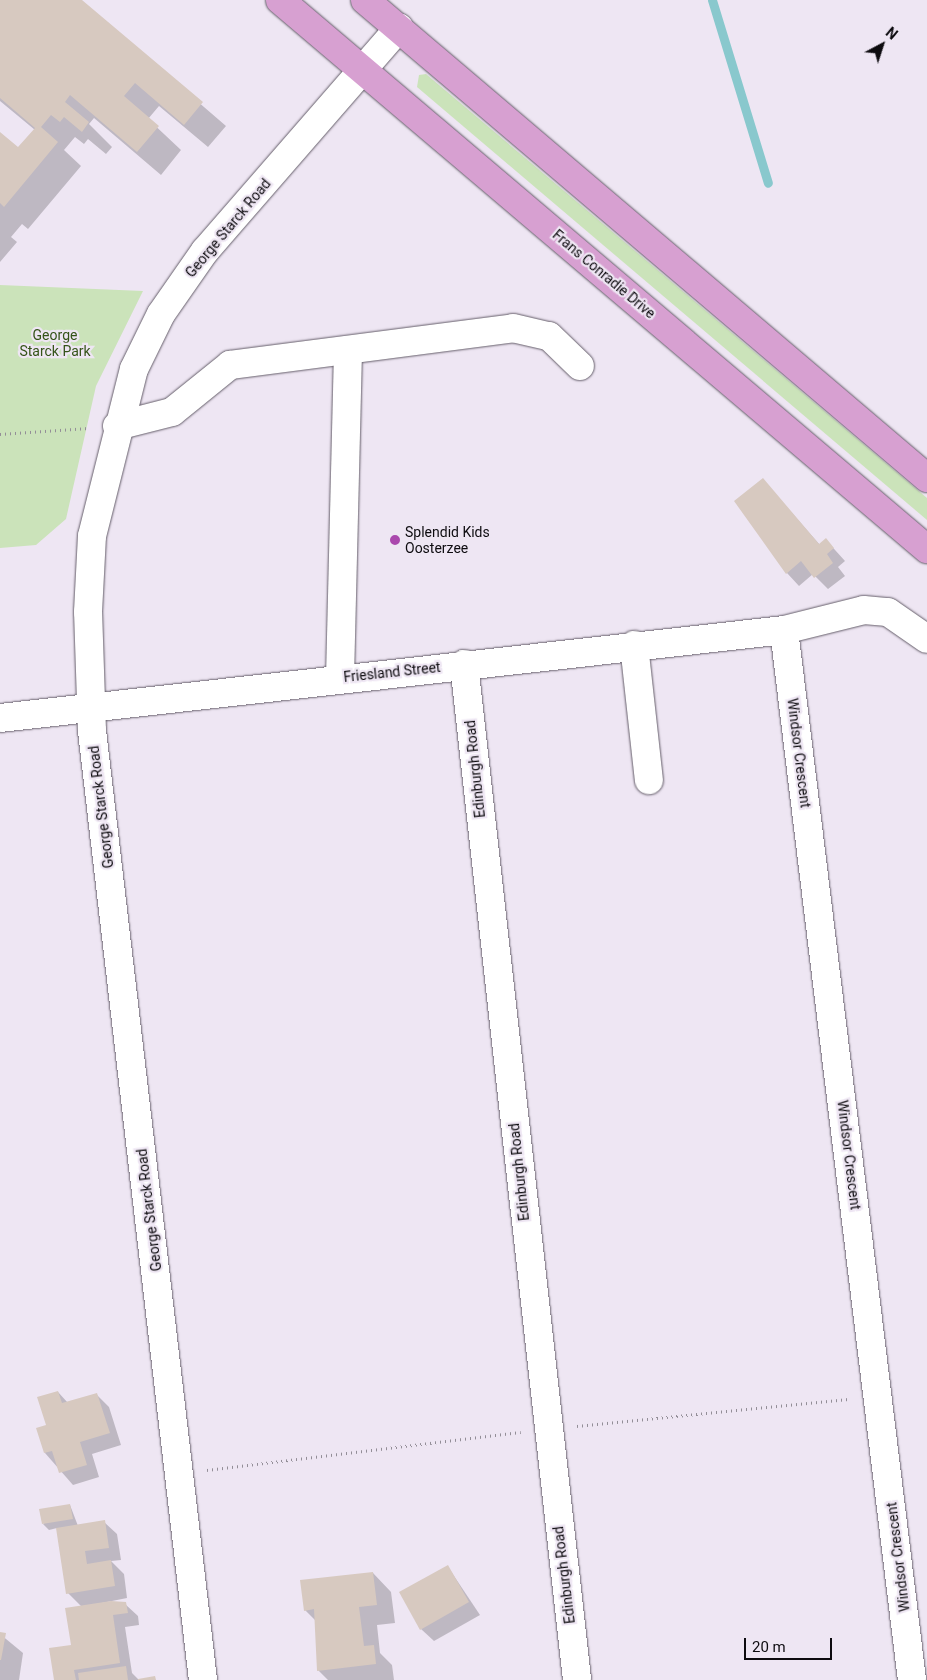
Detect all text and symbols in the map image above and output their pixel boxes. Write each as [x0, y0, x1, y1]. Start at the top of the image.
north arrow [857, 20, 907, 70]
text: N [883, 24, 901, 43]
street label: George Starck Road [182, 175, 274, 281]
street label: Frans Conradie Drive [549, 226, 659, 322]
park label: George Starck Park [19, 327, 91, 360]
place label: Splendid Kids Oosterzee [405, 524, 490, 556]
marker: Splendid Kids Oosterzee [389, 534, 401, 546]
street label: Friesland Street [343, 659, 441, 685]
street label: Windsor Crescent [784, 697, 814, 809]
street label: Edinburgh Road [462, 719, 488, 819]
street label: George Starck Road [85, 745, 117, 869]
street label: Windsor Crescent [834, 1099, 864, 1211]
street label: Edinburgh Road [506, 1122, 532, 1222]
street label: George Starck Road [133, 1148, 165, 1272]
street label: Windsor Crescent [883, 1501, 913, 1613]
street label: Edinburgh Road [550, 1525, 578, 1625]
scale bar [747, 1628, 834, 1660]
text: 20 m [752, 1638, 786, 1656]

